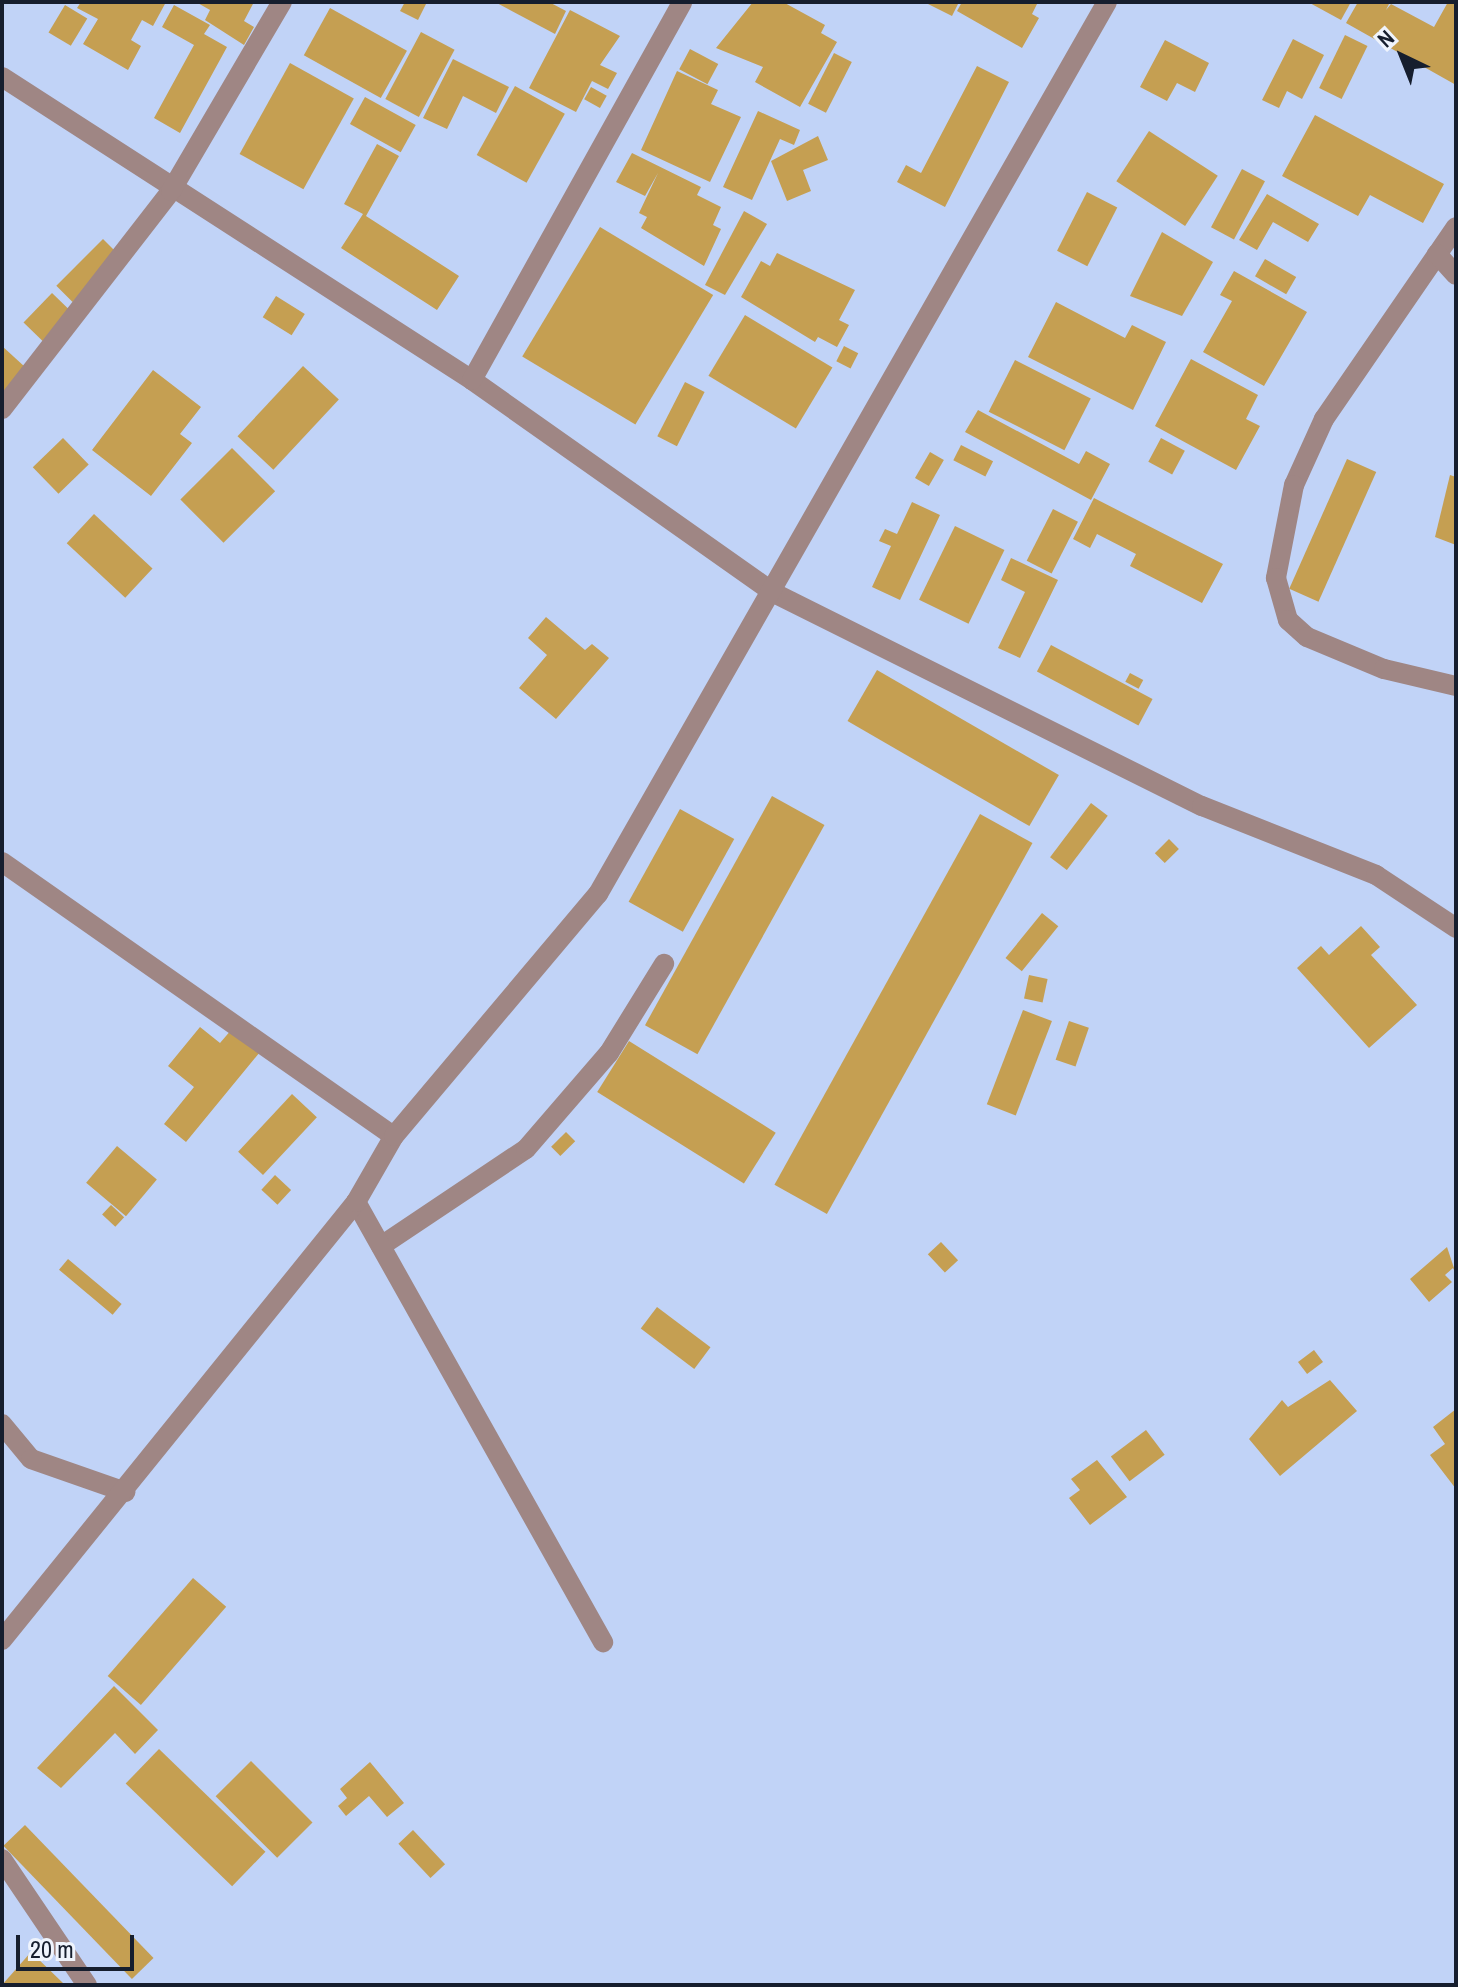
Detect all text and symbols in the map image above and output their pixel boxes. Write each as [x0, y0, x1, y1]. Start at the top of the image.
north arrow [1362, 16, 1442, 96]
text: N [1371, 23, 1401, 54]
scale bar [20, 1919, 138, 1969]
text: 20 m [30, 1933, 74, 1965]

